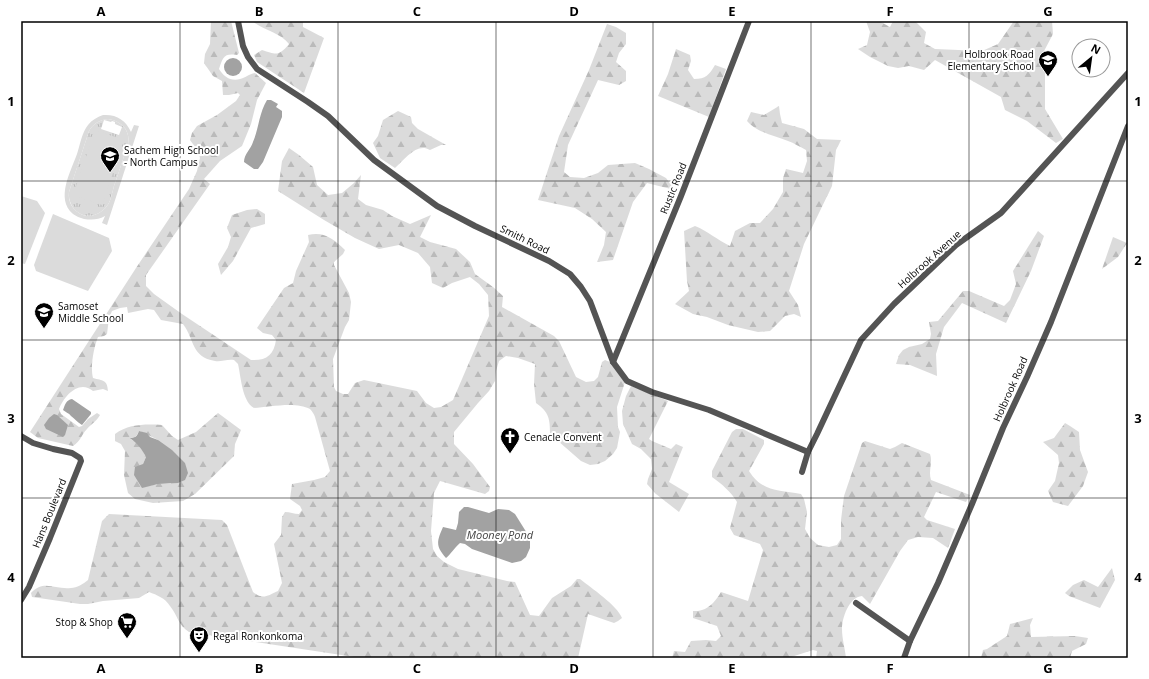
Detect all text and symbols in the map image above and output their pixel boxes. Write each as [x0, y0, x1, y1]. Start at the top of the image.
text: A [97, 2, 106, 20]
text: B [255, 2, 264, 20]
text: C [413, 2, 421, 20]
text: D [569, 2, 579, 20]
text: E [728, 2, 736, 20]
text: F [886, 2, 894, 20]
text: G [1043, 2, 1053, 20]
north arrow [1071, 38, 1111, 78]
text: N [1089, 40, 1104, 58]
place label: Holbrook Road Elementary School [948, 47, 1034, 73]
school or university icon: Holbrook Road Elementary School [1037, 49, 1059, 77]
text: 1 [7, 92, 15, 110]
text: 1 [1134, 92, 1142, 110]
place label: Sachem High School - North Campus [124, 143, 218, 169]
school or university icon: Sachem High School - North Campus [99, 145, 121, 173]
street label: Rustic Road [656, 160, 690, 216]
street label: Smith Road [498, 221, 552, 257]
street label: Holbrook Avenue [894, 227, 964, 291]
text: 2 [7, 251, 15, 269]
text: 2 [1134, 251, 1142, 269]
place label: Samoset Middle School [58, 299, 123, 325]
school or university icon: Samoset Middle School [33, 301, 55, 329]
street label: Holbrook Road [989, 354, 1031, 424]
text: 3 [7, 409, 15, 427]
text: 3 [1134, 409, 1142, 427]
church icon: Cenacle Convent [499, 426, 521, 454]
place label: Cenacle Convent [524, 430, 602, 444]
street label: Hans Boulevard [29, 476, 69, 550]
water label: Mooney Pond [467, 527, 534, 542]
text: 4 [7, 568, 15, 586]
text: 4 [1134, 568, 1142, 586]
supermarket icon: Stop & Shop [116, 611, 138, 639]
place label: Stop & Shop [56, 615, 113, 629]
theatre icon: Regal Ronkonkoma [188, 625, 210, 653]
place label: Regal Ronkonkoma [213, 629, 303, 643]
text: A [97, 659, 106, 677]
text: B [255, 659, 264, 677]
text: C [413, 659, 421, 677]
text: D [569, 659, 579, 677]
text: E [728, 659, 736, 677]
text: F [886, 659, 894, 677]
text: G [1043, 659, 1053, 677]

